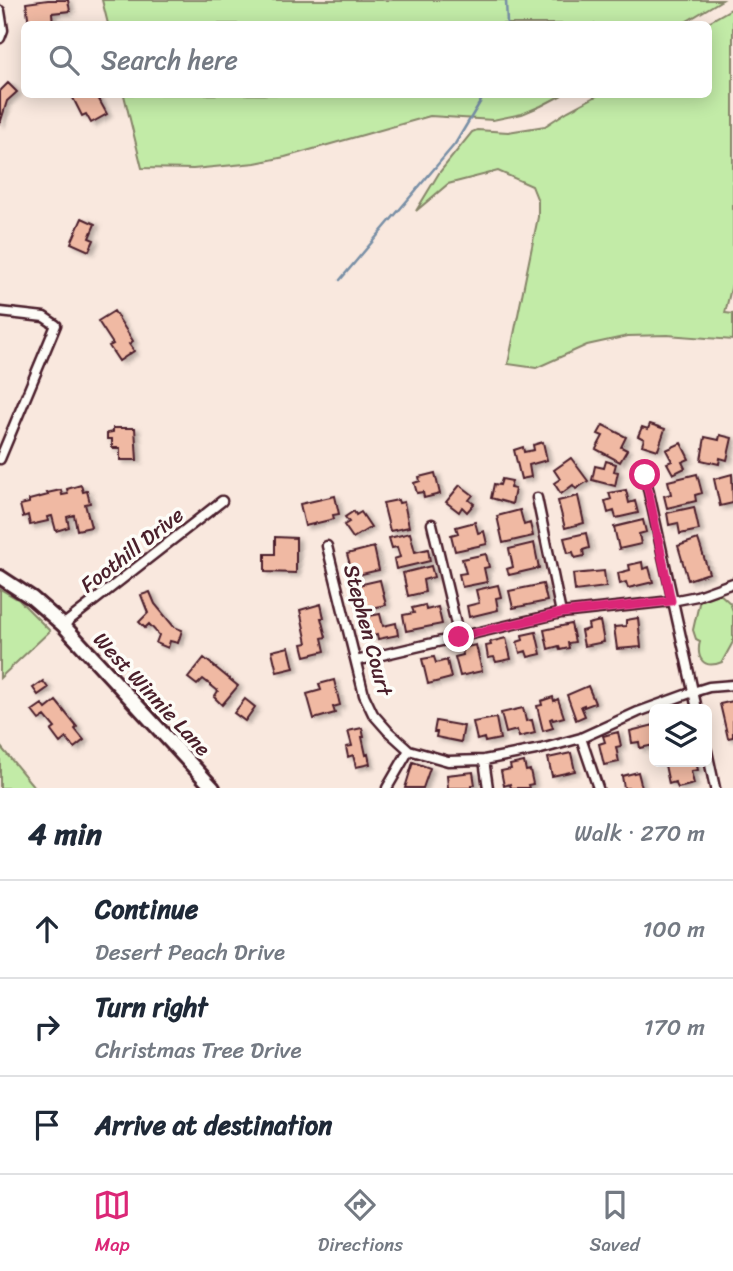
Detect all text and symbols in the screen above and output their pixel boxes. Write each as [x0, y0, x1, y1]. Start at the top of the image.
search box [21, 21, 712, 98]
text: Search here [101, 37, 238, 83]
icon: search [45, 41, 83, 79]
route start [629, 459, 660, 490]
street label: Foothill Drive [72, 497, 193, 603]
street label: Stephen Court [332, 560, 404, 701]
route end [443, 621, 474, 652]
street label: West Winnie Lane [84, 623, 220, 765]
map controls [649, 704, 712, 767]
button: layers [649, 704, 712, 767]
text: 4 min [28, 807, 102, 861]
text: Walk · 270 m [574, 813, 705, 854]
text: Continue [95, 886, 198, 932]
text: 100 m [642, 909, 705, 950]
icon: ahead [28, 910, 66, 948]
text: Desert Peach Drive [95, 932, 285, 973]
text: Turn right [95, 984, 208, 1030]
text: 170 m [644, 1007, 705, 1048]
icon: right [28, 1008, 66, 1046]
text: Christmas Tree Drive [95, 1030, 302, 1071]
text: Arrive at destination [95, 1102, 332, 1148]
icon: arrive [28, 1106, 66, 1144]
tab: Map [93, 1186, 131, 1261]
tab: Directions [318, 1186, 403, 1261]
tab: Saved [590, 1186, 640, 1261]

